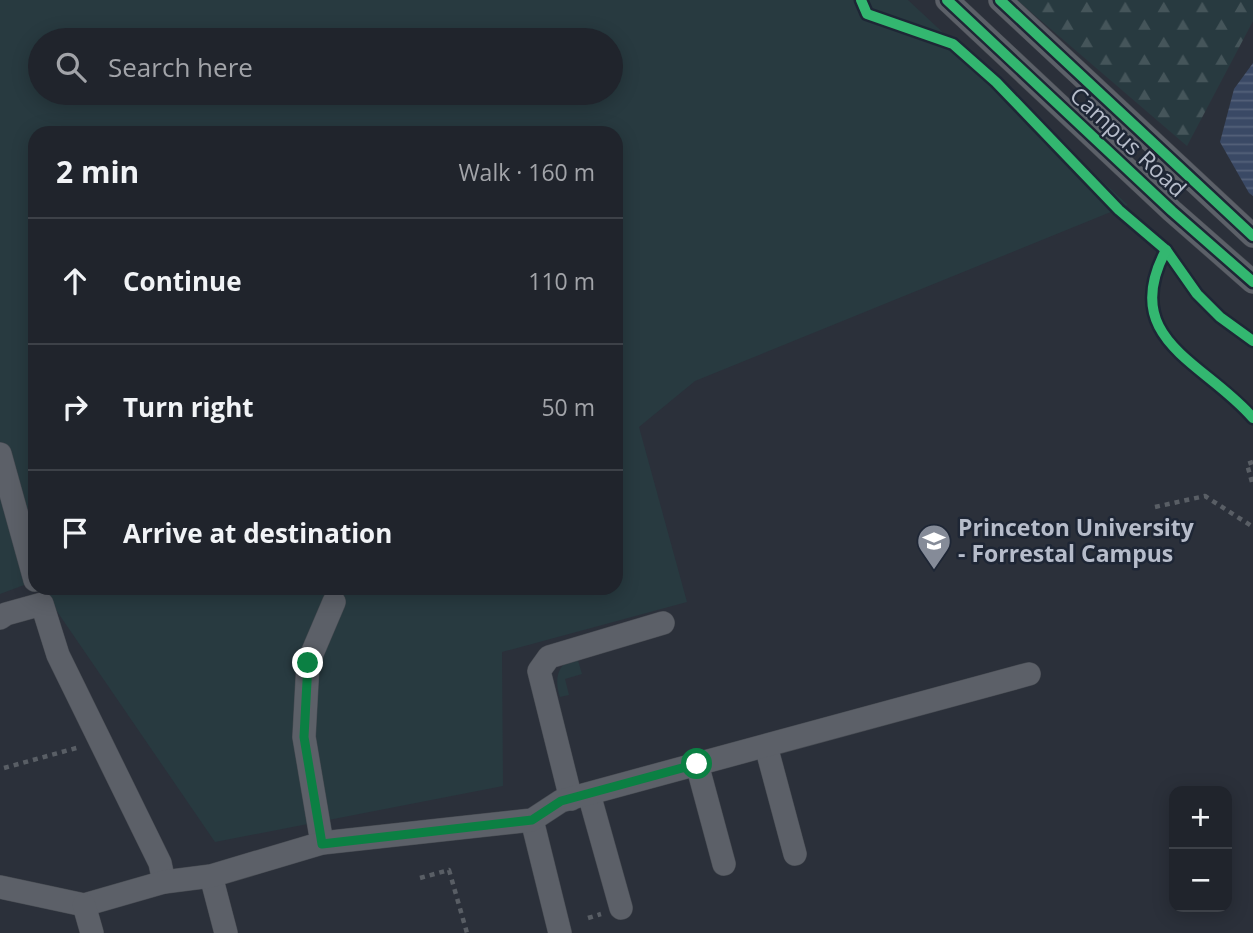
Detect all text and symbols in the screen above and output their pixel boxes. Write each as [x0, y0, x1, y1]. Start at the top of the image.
search box [28, 28, 623, 105]
icon: search [52, 48, 90, 86]
text: Search here [108, 49, 253, 85]
street label: Campus Road [1063, 79, 1194, 204]
text: 2 min [56, 151, 139, 192]
text: Walk · 160 m [458, 156, 595, 188]
icon: ahead [56, 262, 94, 300]
text: Continue [123, 263, 242, 299]
text: 110 m [528, 265, 595, 297]
icon: right [56, 388, 94, 426]
text: Turn right [123, 389, 254, 425]
text: 50 m [541, 391, 595, 423]
place label: Princeton University - Forrestal Campus [958, 511, 1195, 569]
icon: arrive [56, 514, 94, 552]
text: Arrive at destination [123, 515, 392, 551]
school or university icon: Princeton University - Forrestal Campus [915, 522, 953, 571]
route end [292, 647, 323, 678]
route start [681, 748, 712, 779]
map controls [1169, 786, 1232, 912]
button: + [1169, 786, 1232, 849]
button: − [1169, 849, 1232, 912]

